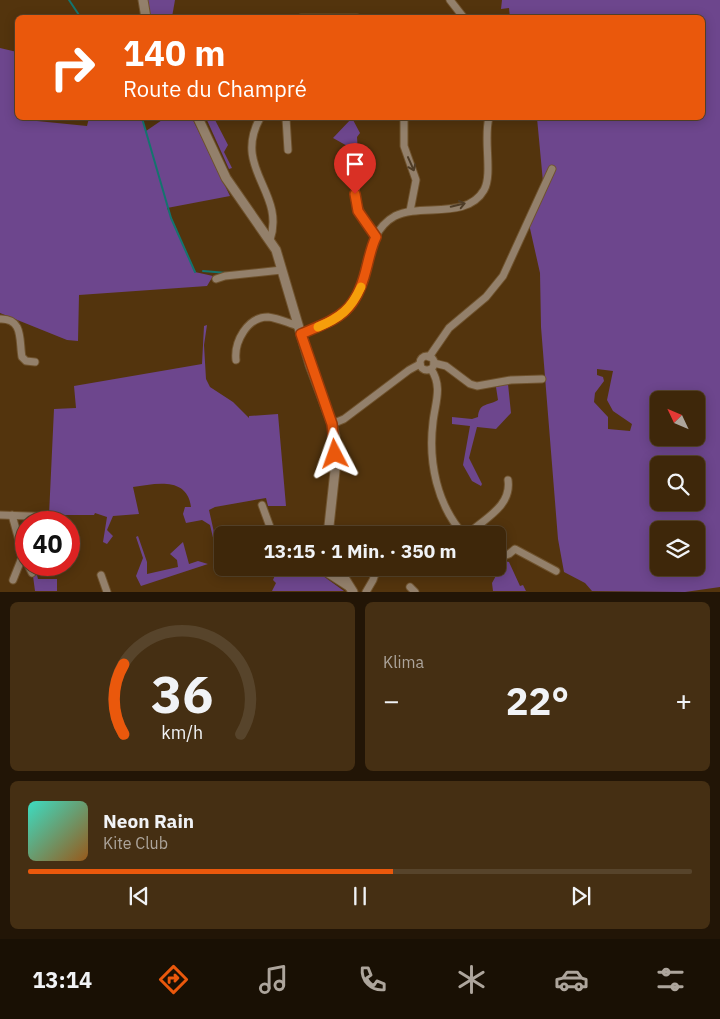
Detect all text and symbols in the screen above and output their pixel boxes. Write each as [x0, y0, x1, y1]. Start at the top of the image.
text: 140 m [123, 30, 226, 76]
icon: right [40, 35, 105, 100]
text: Route du Champré [123, 74, 307, 103]
pin [334, 143, 376, 194]
icon: arrive [341, 150, 369, 178]
one-way arrow [407, 156, 417, 171]
one-way arrow [450, 200, 466, 210]
north arrow [650, 391, 705, 446]
map controls [650, 391, 705, 576]
position arrow [308, 427, 360, 479]
button: search [650, 456, 705, 511]
speed limit sign: 40 [15, 511, 80, 576]
button: layers [650, 521, 705, 576]
text: 13:15 · 1 Min. · 350 m [263, 539, 457, 563]
text: Klima [383, 652, 424, 672]
text: 36 [151, 660, 214, 727]
text: 22° [506, 676, 569, 725]
text: − [383, 682, 400, 719]
text: + [675, 682, 692, 719]
text: km/h [162, 721, 204, 744]
text: Neon Rain [103, 809, 194, 833]
text: Kite Club [103, 833, 168, 853]
icon: previous [125, 882, 153, 910]
icon: pause [346, 882, 374, 910]
icon: next [567, 882, 595, 910]
icon: directions [156, 962, 191, 997]
icon: music [256, 962, 291, 997]
icon: phone [355, 962, 390, 997]
icon: climate [454, 962, 489, 997]
icon: car [554, 962, 589, 997]
icon: filters [653, 962, 688, 997]
text: 13:14 [32, 965, 92, 994]

